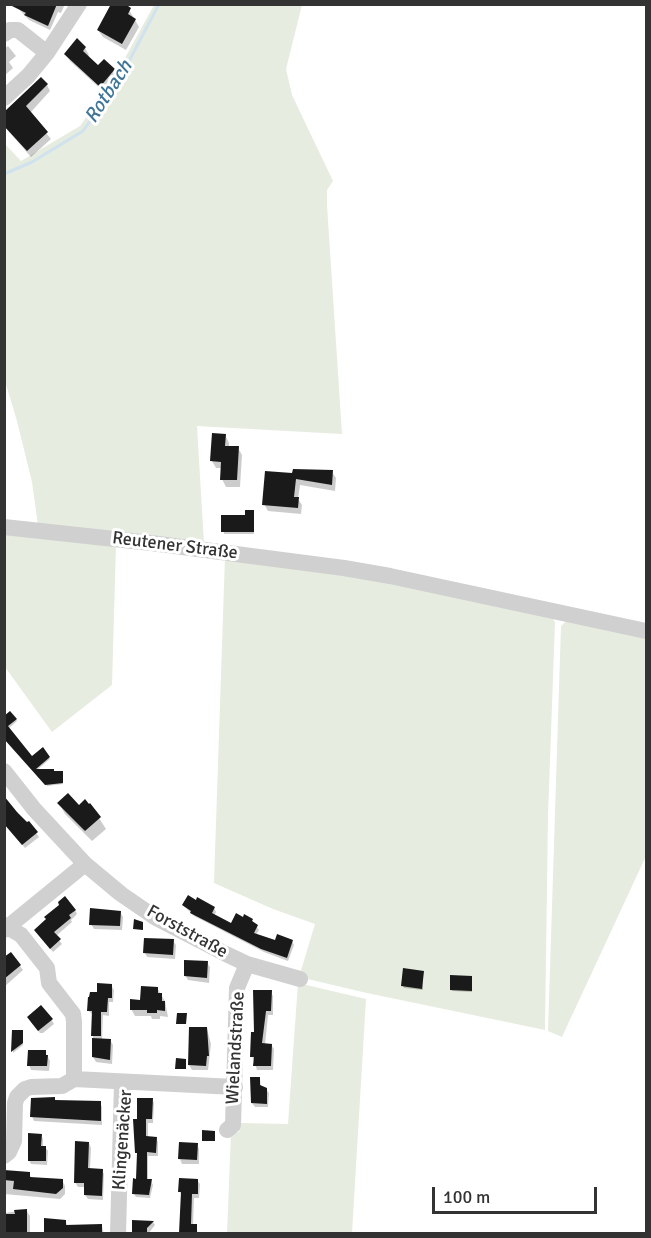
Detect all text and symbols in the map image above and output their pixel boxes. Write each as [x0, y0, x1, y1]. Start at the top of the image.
water label: Rotbach [80, 56, 138, 128]
street label: Reutener Straße [111, 528, 239, 564]
street label: Forststraße [143, 901, 231, 963]
street label: Wielandstraße [222, 991, 250, 1105]
street label: Klingenäcker [109, 1089, 137, 1191]
scale bar [435, 1175, 600, 1213]
text: 100 m [443, 1186, 490, 1208]

